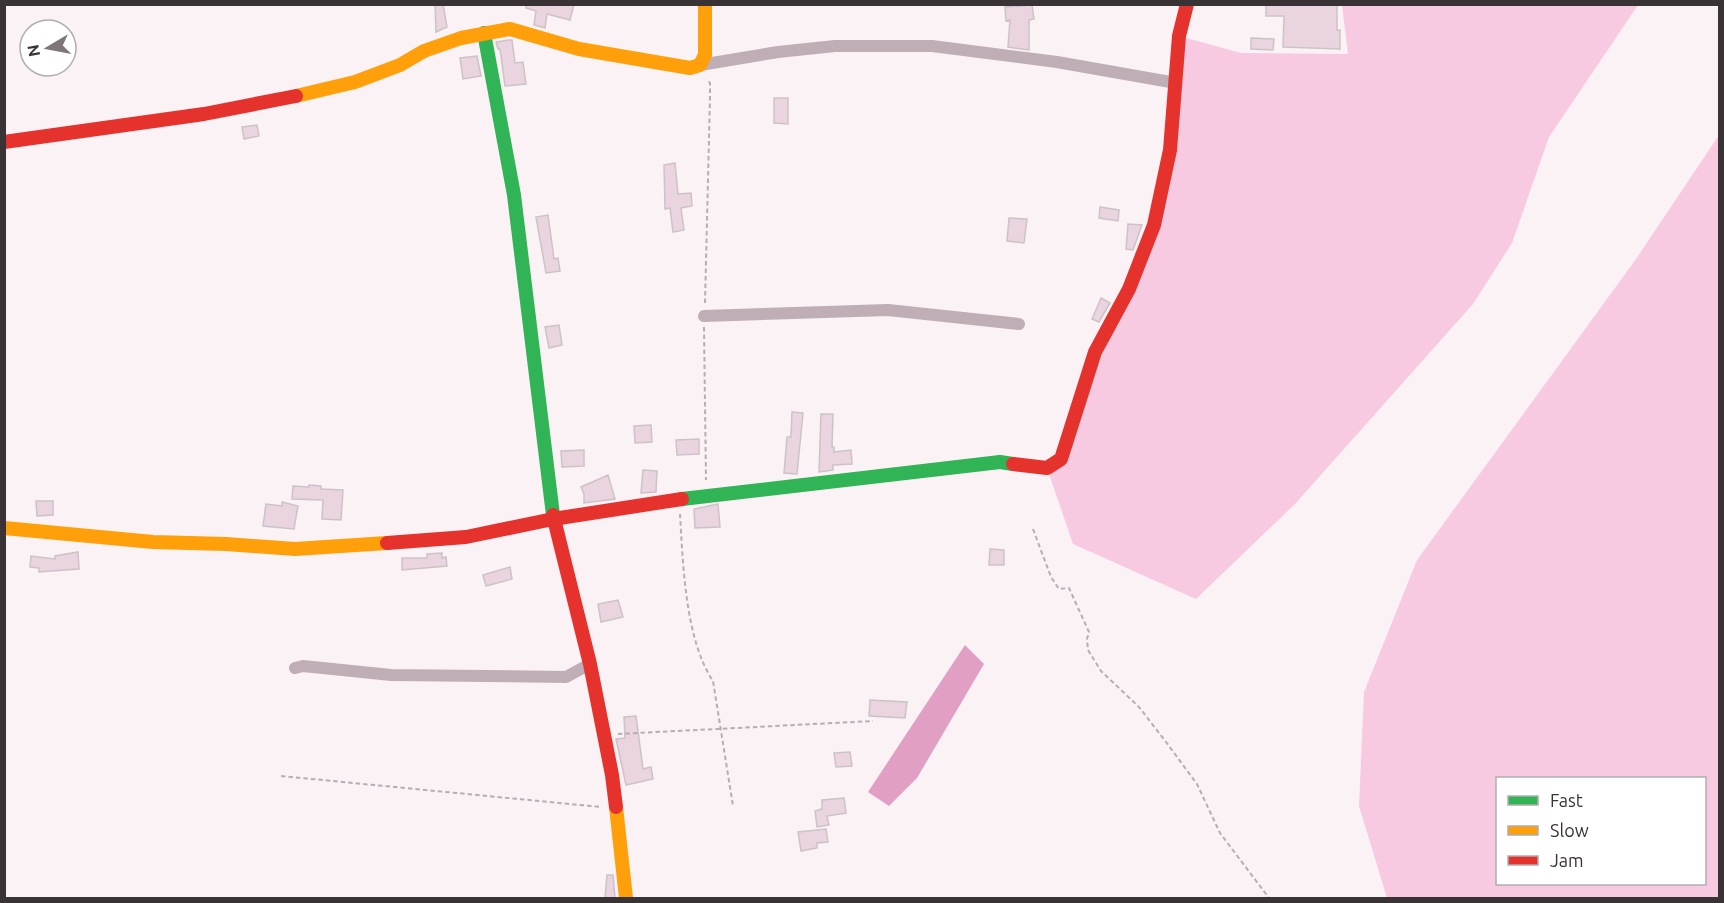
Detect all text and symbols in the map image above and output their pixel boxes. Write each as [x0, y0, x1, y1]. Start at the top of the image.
north arrow [18, 18, 78, 78]
text: N [23, 43, 43, 58]
legend [1496, 777, 1706, 885]
text: Fast [1550, 790, 1583, 810]
text: Slow [1550, 820, 1589, 840]
text: Jam [1550, 850, 1584, 870]

